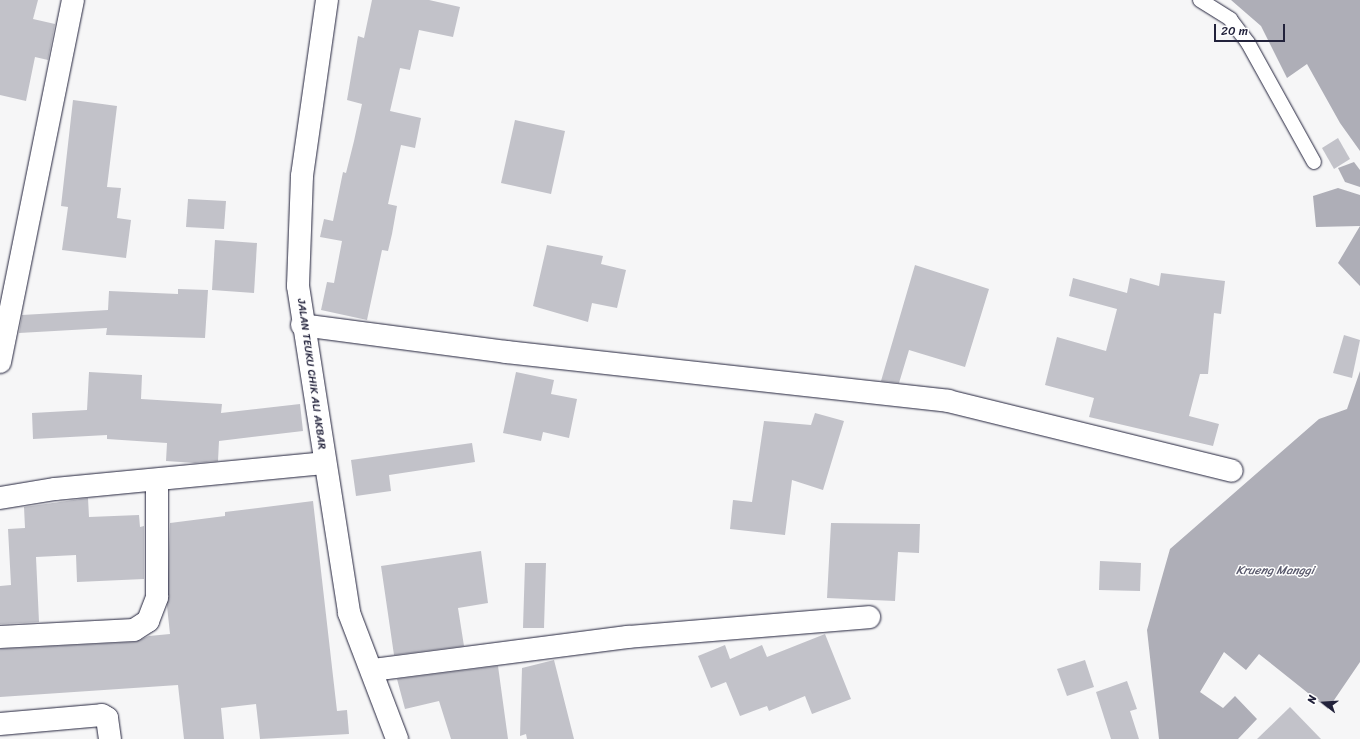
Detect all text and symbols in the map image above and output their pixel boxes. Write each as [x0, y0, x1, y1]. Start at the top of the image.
scale bar [1216, 16, 1287, 42]
text: 20 m [1221, 20, 1248, 42]
street label: JALAN TEUKU CHIK ALI AKBAR [294, 297, 328, 451]
water label: Krueng Manggi [1236, 564, 1314, 578]
north arrow [1304, 683, 1344, 723]
text: N [1302, 693, 1322, 706]

